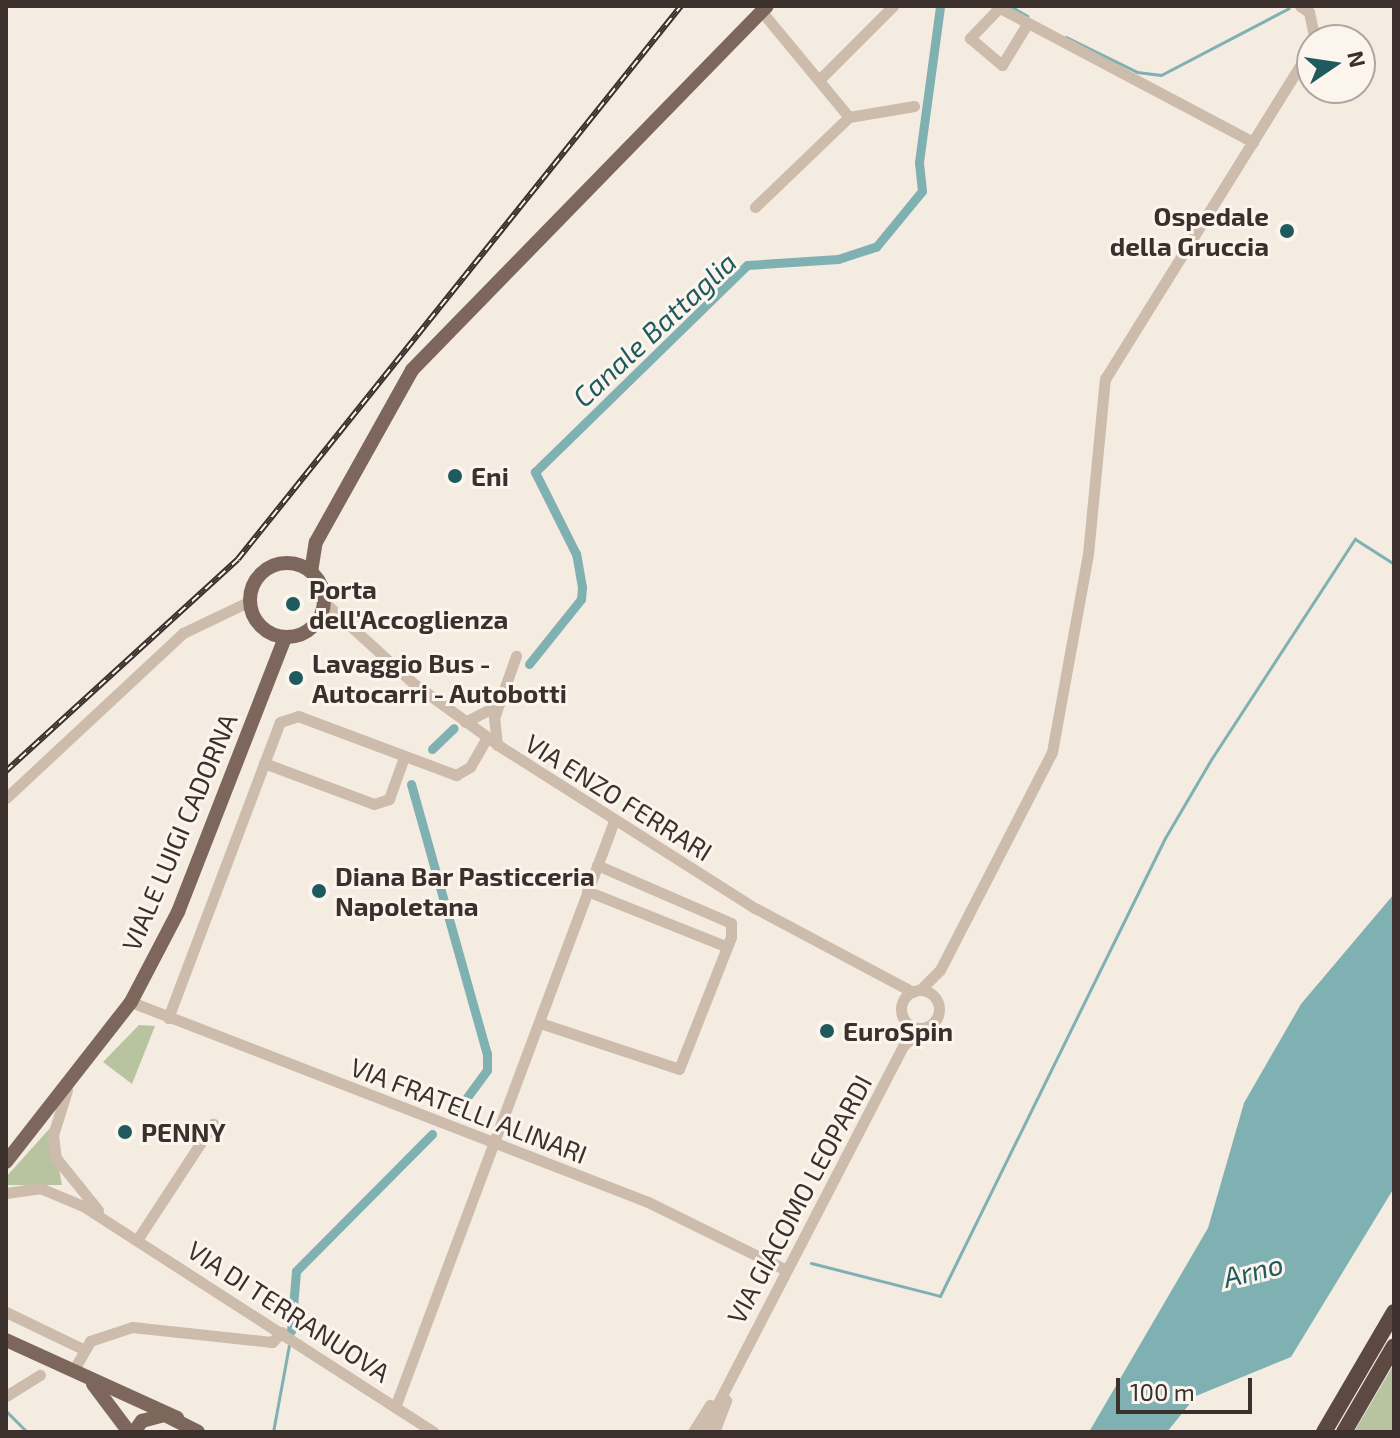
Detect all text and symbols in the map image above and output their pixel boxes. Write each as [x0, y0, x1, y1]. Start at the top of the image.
north arrow [1296, 24, 1376, 104]
text: N [1343, 48, 1372, 70]
place label: Ospedale della Gruccia [1110, 200, 1269, 262]
marker: Ospedale della Gruccia [1276, 220, 1298, 242]
water label: Canale Battaglia [565, 245, 743, 413]
place label: Eni [471, 460, 509, 492]
marker: Eni [446, 467, 464, 485]
place label: Porta dell'Accoglienza [309, 573, 508, 634]
marker: Porta dell'Accoglienza [284, 595, 302, 613]
place label: Lavaggio Bus - Autocarri - Autobotti [312, 647, 567, 708]
marker: Lavaggio Bus - Autocarri - Autobotti [287, 669, 305, 687]
street label: VIALE LUIGI CADORNA [115, 709, 243, 955]
street label: VIA ENZO FERRARI [520, 727, 718, 867]
place label: Diana Bar Pasticceria Napoletana [335, 860, 595, 922]
marker: Diana Bar Pasticceria Napoletana [310, 882, 328, 900]
place label: EuroSpin [843, 1015, 953, 1047]
marker: EuroSpin [818, 1022, 836, 1040]
street label: VIA FRATELLI ALINARI [346, 1050, 592, 1170]
street label: VIA GIACOMO LEOPARDI [720, 1069, 878, 1329]
place label: PENNY [141, 1116, 226, 1148]
marker: PENNY [116, 1123, 134, 1141]
street label: VIA DI TERRANUOVA [181, 1234, 397, 1388]
water label: Arno [1220, 1246, 1286, 1294]
scale bar [1120, 1362, 1256, 1412]
text: 100 m [1130, 1377, 1195, 1406]

